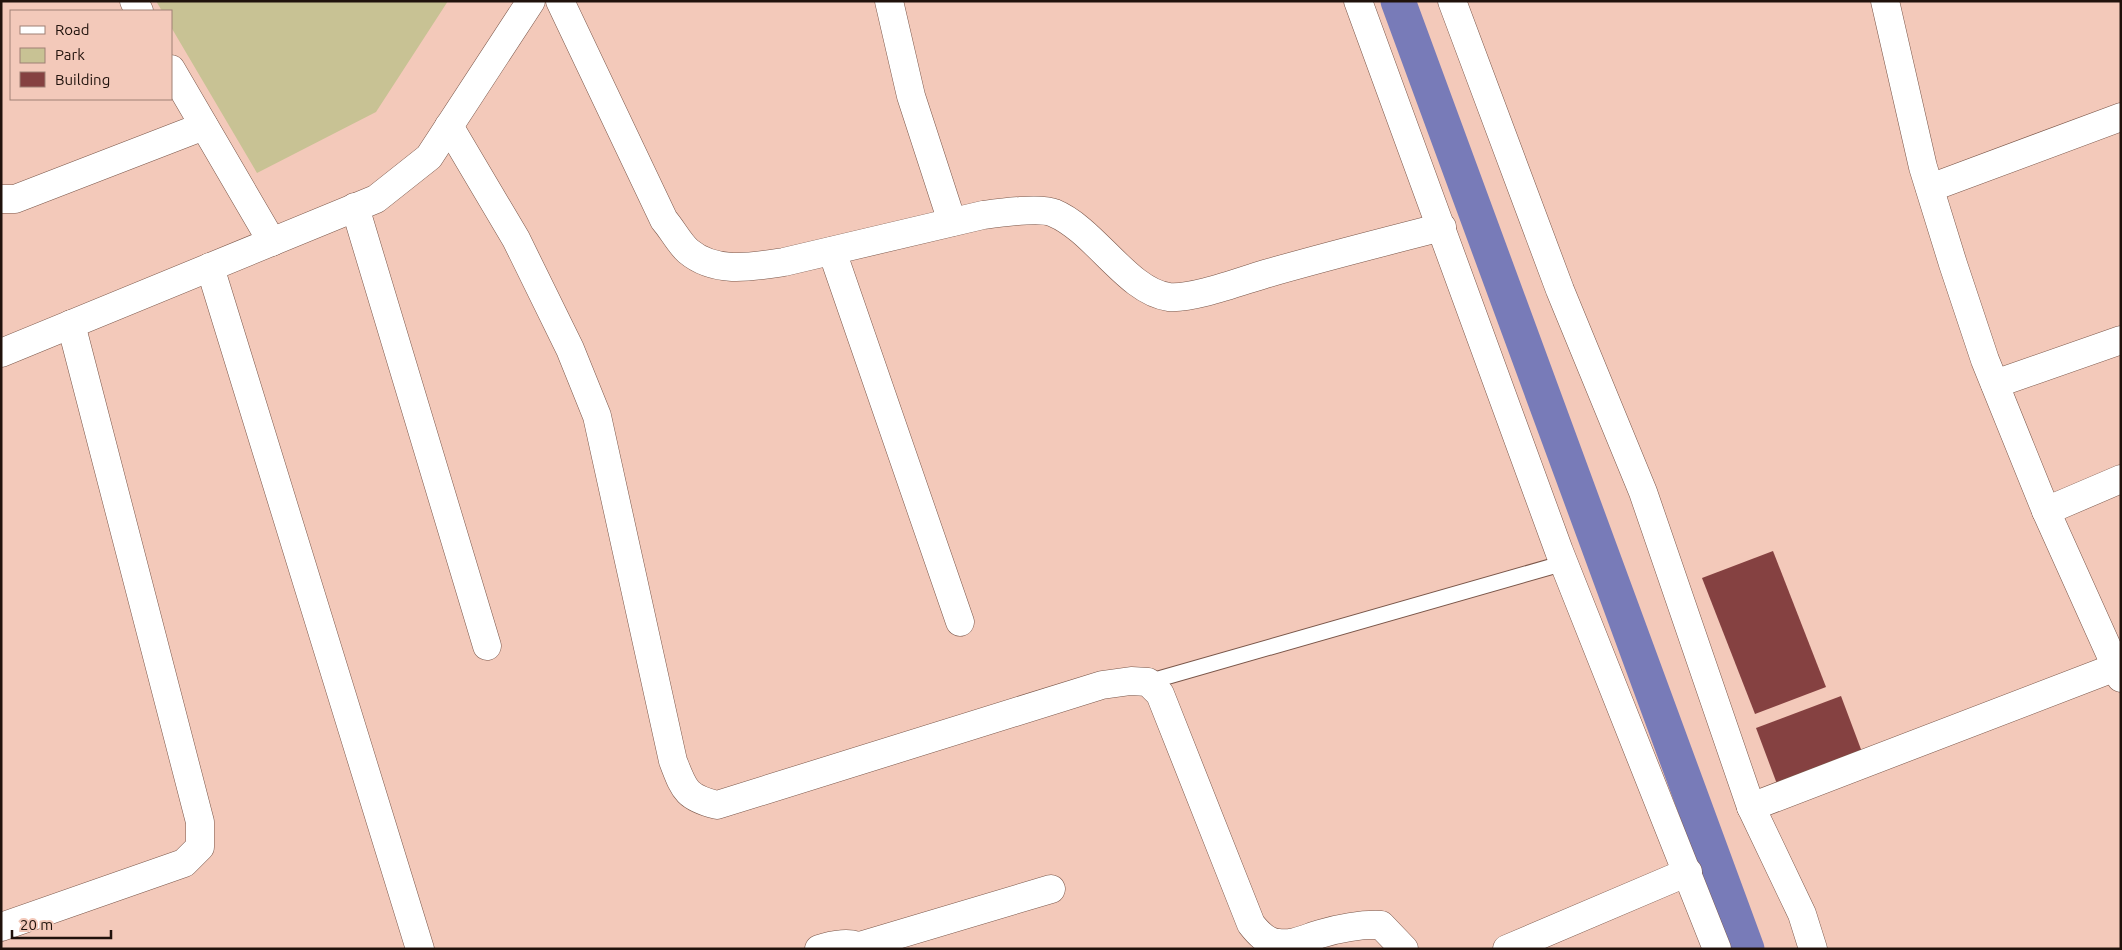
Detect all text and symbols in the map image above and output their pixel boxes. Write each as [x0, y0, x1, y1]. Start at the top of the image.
legend [10, 10, 172, 100]
text: Road [55, 21, 90, 38]
text: Park [55, 46, 85, 63]
text: Building [55, 71, 110, 88]
scale bar [12, 908, 111, 940]
text: 20 m [20, 916, 53, 933]

